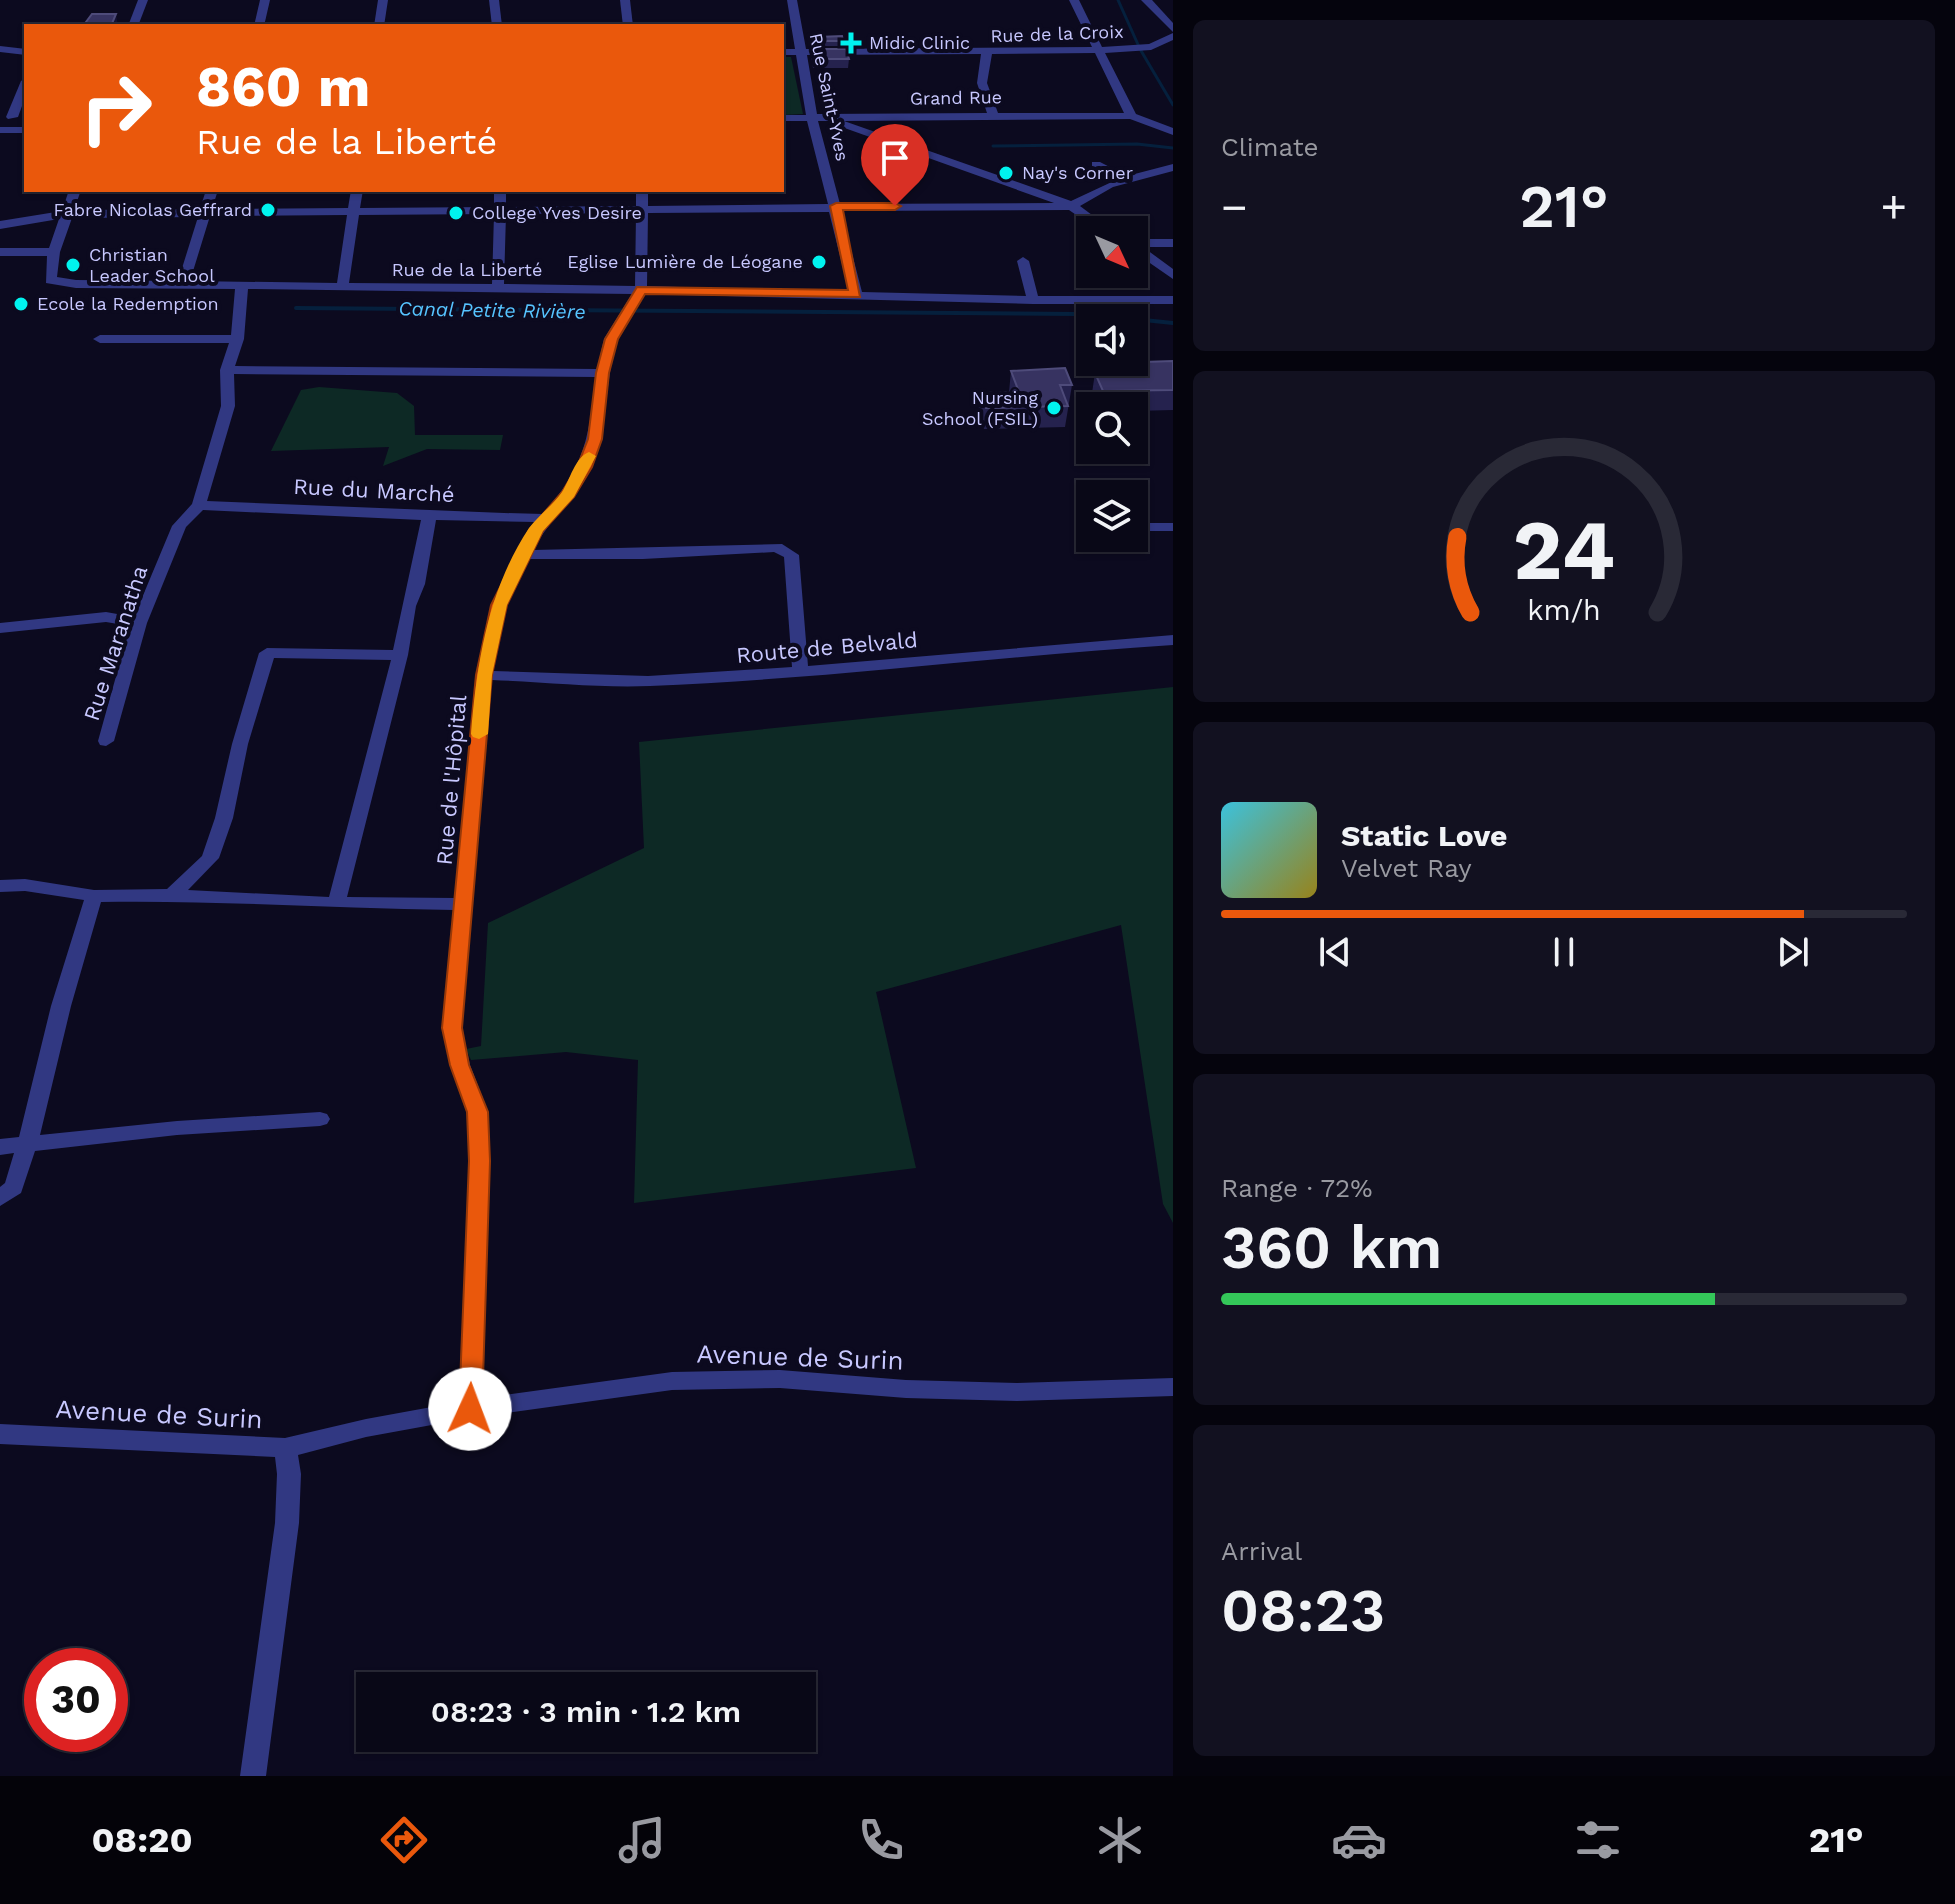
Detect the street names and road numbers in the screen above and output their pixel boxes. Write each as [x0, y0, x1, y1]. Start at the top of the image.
street label: Rue de la Croix [990, 21, 1124, 46]
street label: Rue Saint-Yves [806, 31, 853, 163]
street label: Grand Rue [910, 86, 1002, 109]
street label: Rue de la Liberté [392, 259, 542, 280]
street label: Rue du Marché [293, 474, 455, 507]
street label: Rue Maranatha [79, 563, 152, 724]
street label: Route de Belvald [735, 627, 919, 668]
street label: Rue de l'Hôpital [432, 694, 471, 866]
street label: Avenue de Surin [696, 1338, 904, 1376]
street label: Avenue de Surin [55, 1394, 263, 1434]

